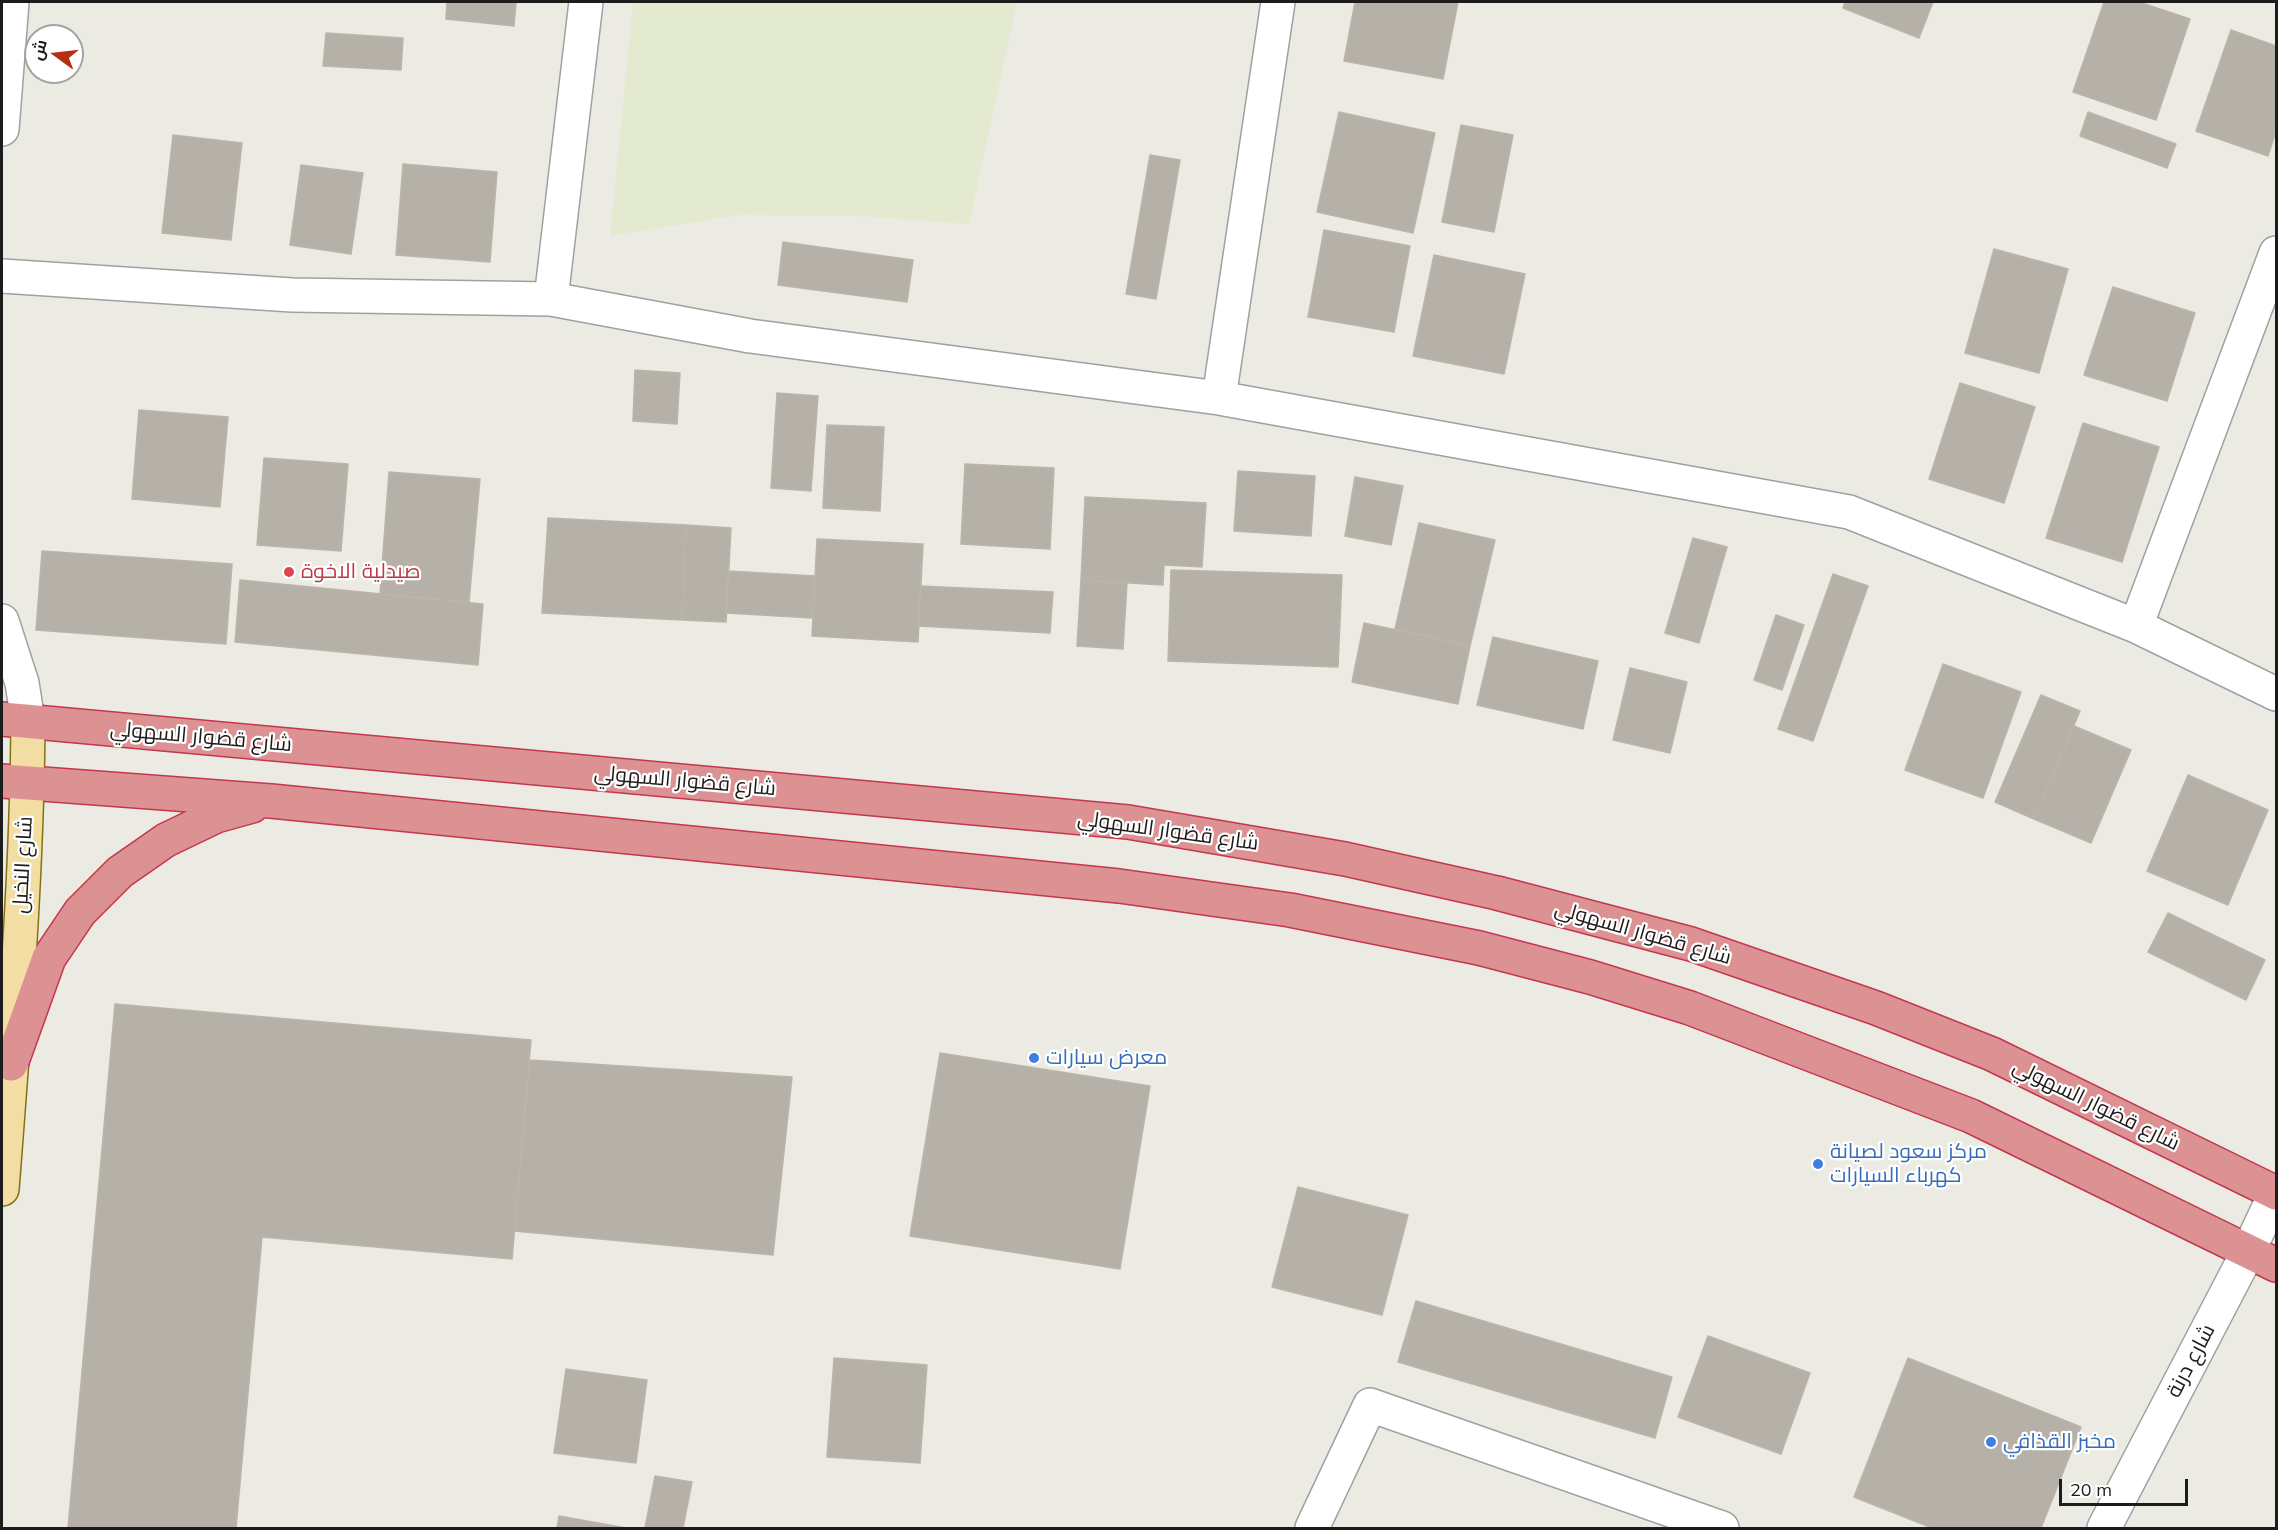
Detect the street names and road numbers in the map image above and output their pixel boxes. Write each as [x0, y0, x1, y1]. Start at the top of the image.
street label: شارع قضوار السهولي [109, 716, 293, 758]
street label: شارع قضوار السهولي [593, 760, 777, 802]
street label: شارع قضوار السهولي [1076, 806, 1260, 856]
street label: شارع النخيل [8, 816, 38, 914]
street label: شارع قضوار السهولي [1552, 896, 1734, 970]
street label: شارع قضوار السهولي [2008, 1054, 2184, 1156]
street label: شارع درنة [2161, 1320, 2221, 1402]

